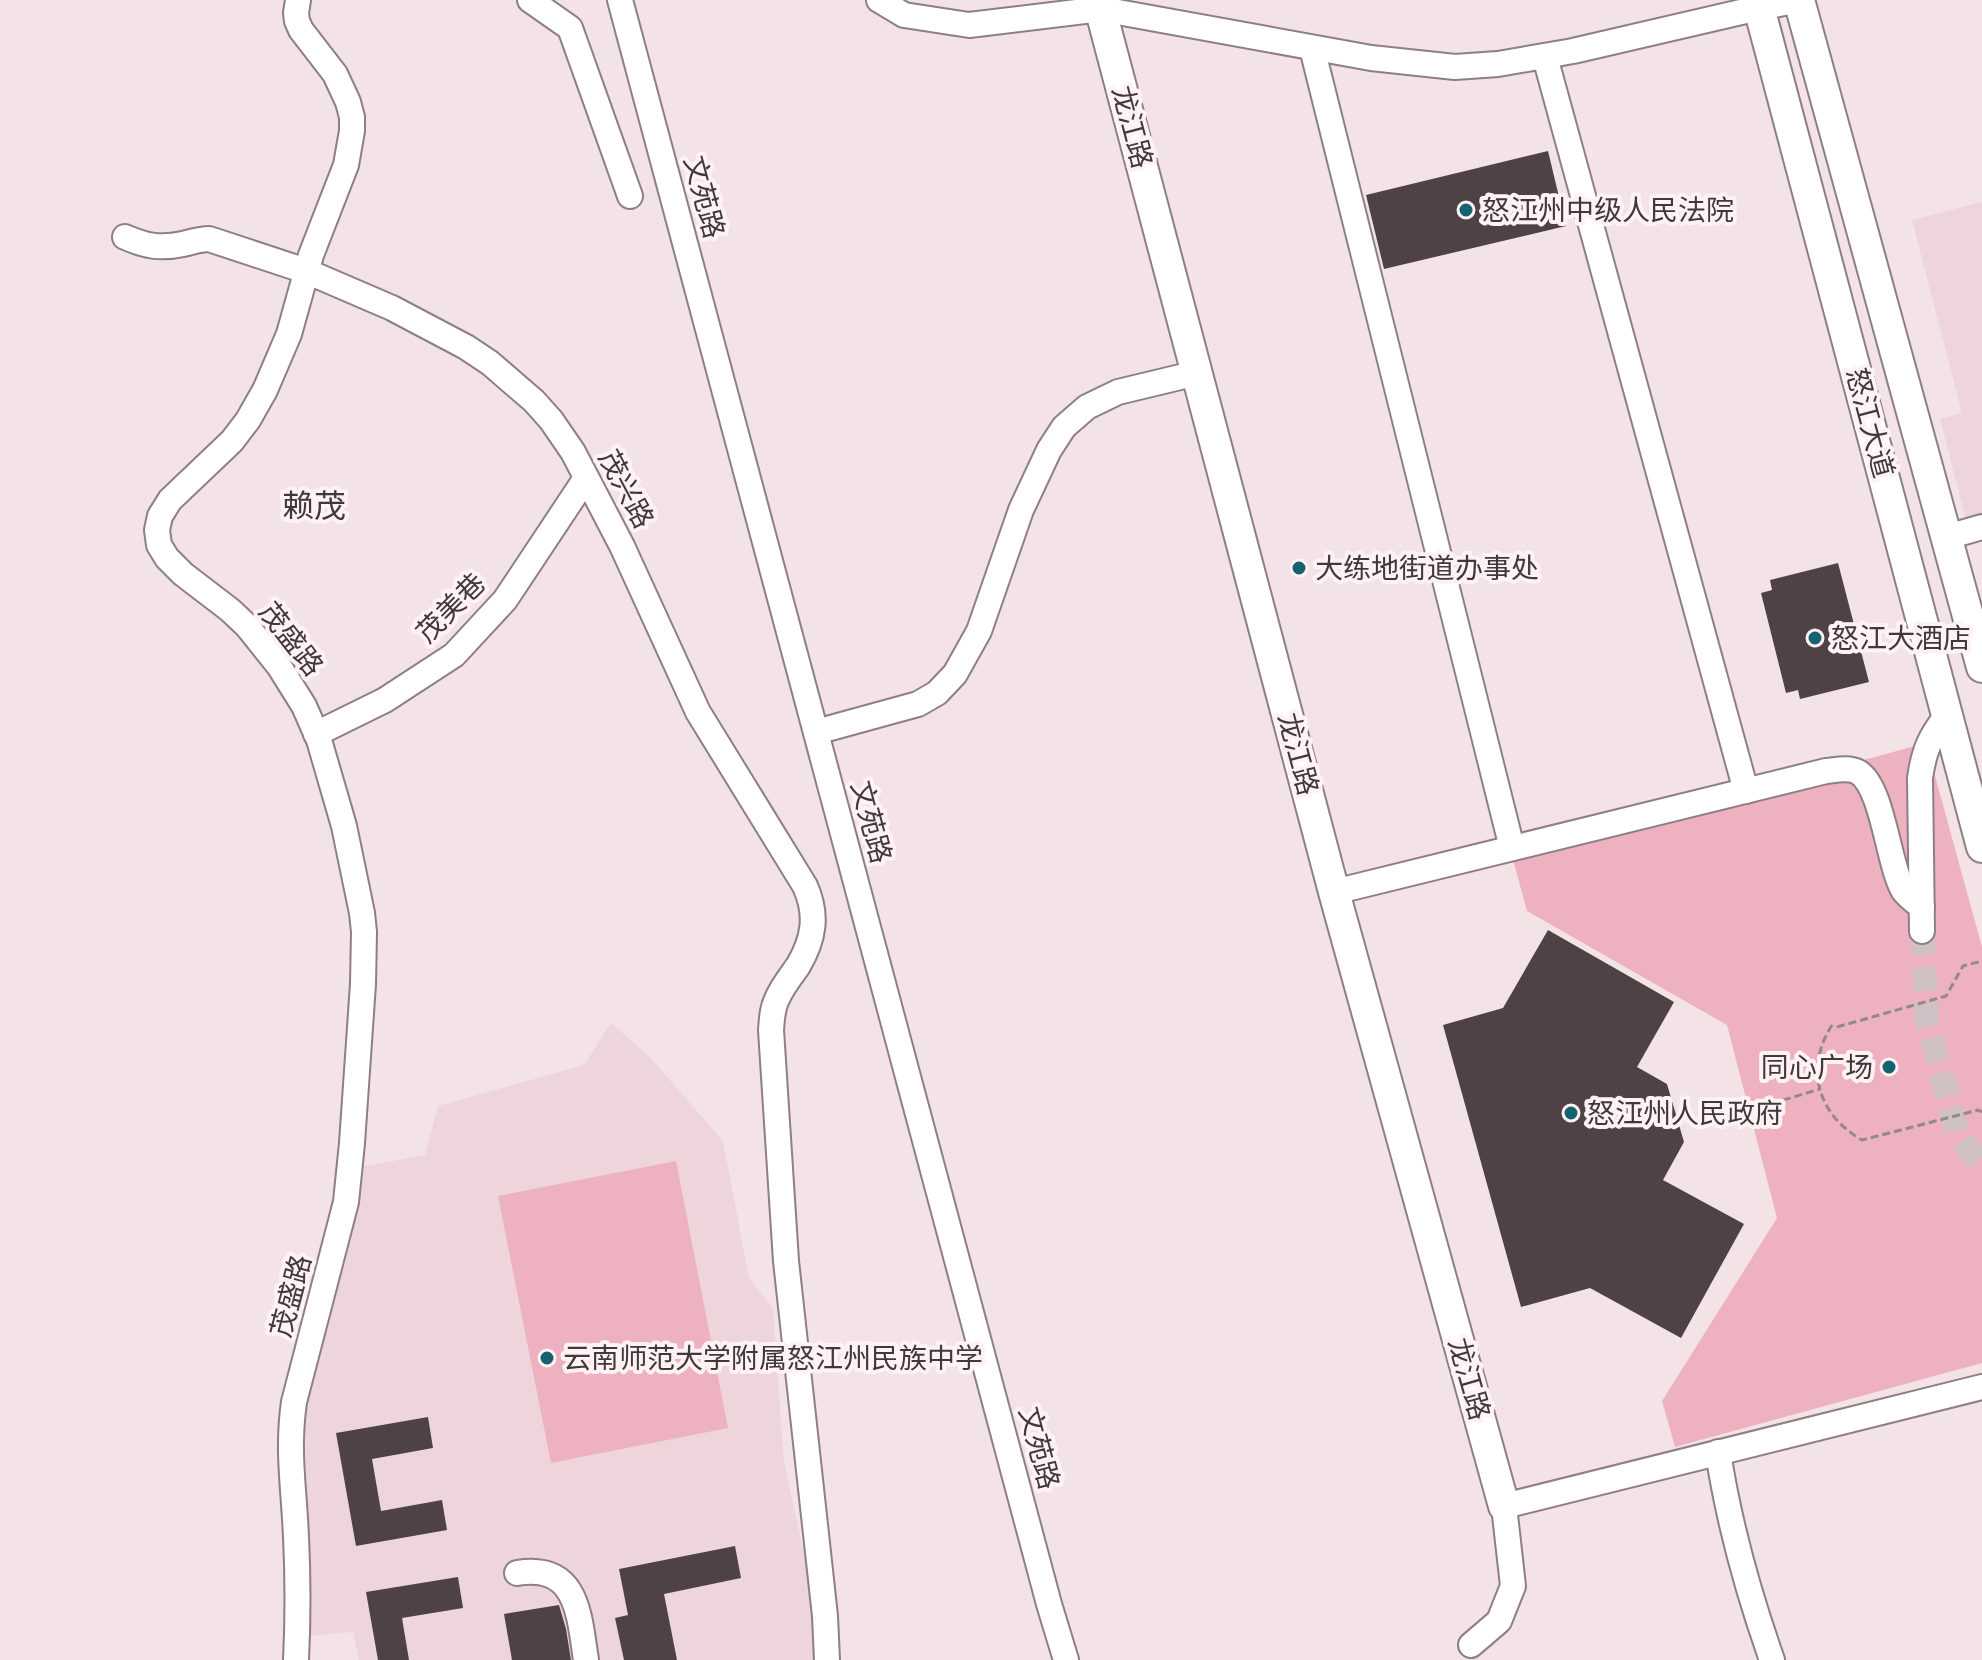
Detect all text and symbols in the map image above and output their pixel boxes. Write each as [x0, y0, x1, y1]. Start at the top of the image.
street label: 龙江路 [1105, 82, 1159, 172]
street label: 文苑路 [677, 152, 731, 242]
place label: 怒江州中级人民法院 [1482, 194, 1734, 227]
marker: 怒江州中级人民法院 [1457, 201, 1475, 219]
street label: 怒江大道 [1840, 365, 1900, 481]
street label: 茂兴路 [592, 444, 660, 534]
district label: 赖茂 [282, 488, 346, 525]
place label: 大练地街道办事处 [1315, 552, 1539, 585]
marker: 大练地街道办事处 [1290, 559, 1308, 577]
street label: 茂美巷 [410, 567, 492, 649]
street label: 茂盛路 [252, 596, 330, 682]
place label: 怒江大酒店 [1831, 622, 1971, 655]
marker: 怒江大酒店 [1806, 629, 1824, 647]
street label: 龙江路 [1271, 709, 1325, 799]
street label: 文苑路 [844, 777, 898, 867]
place label: 同心广场 [1761, 1051, 1873, 1084]
marker: 同心广场 [1880, 1058, 1898, 1076]
place label: 怒江州人民政府 [1587, 1097, 1783, 1130]
marker: 怒江州人民政府 [1562, 1104, 1580, 1122]
street label: 茂盛路 [264, 1251, 318, 1341]
street label: 龙江路 [1442, 1334, 1496, 1424]
place label: 云南师范大学附属怒江州民族中学 [563, 1342, 983, 1375]
marker: 云南师范大学附属怒江州民族中学 [538, 1349, 556, 1367]
street label: 文苑路 [1012, 1403, 1066, 1493]

